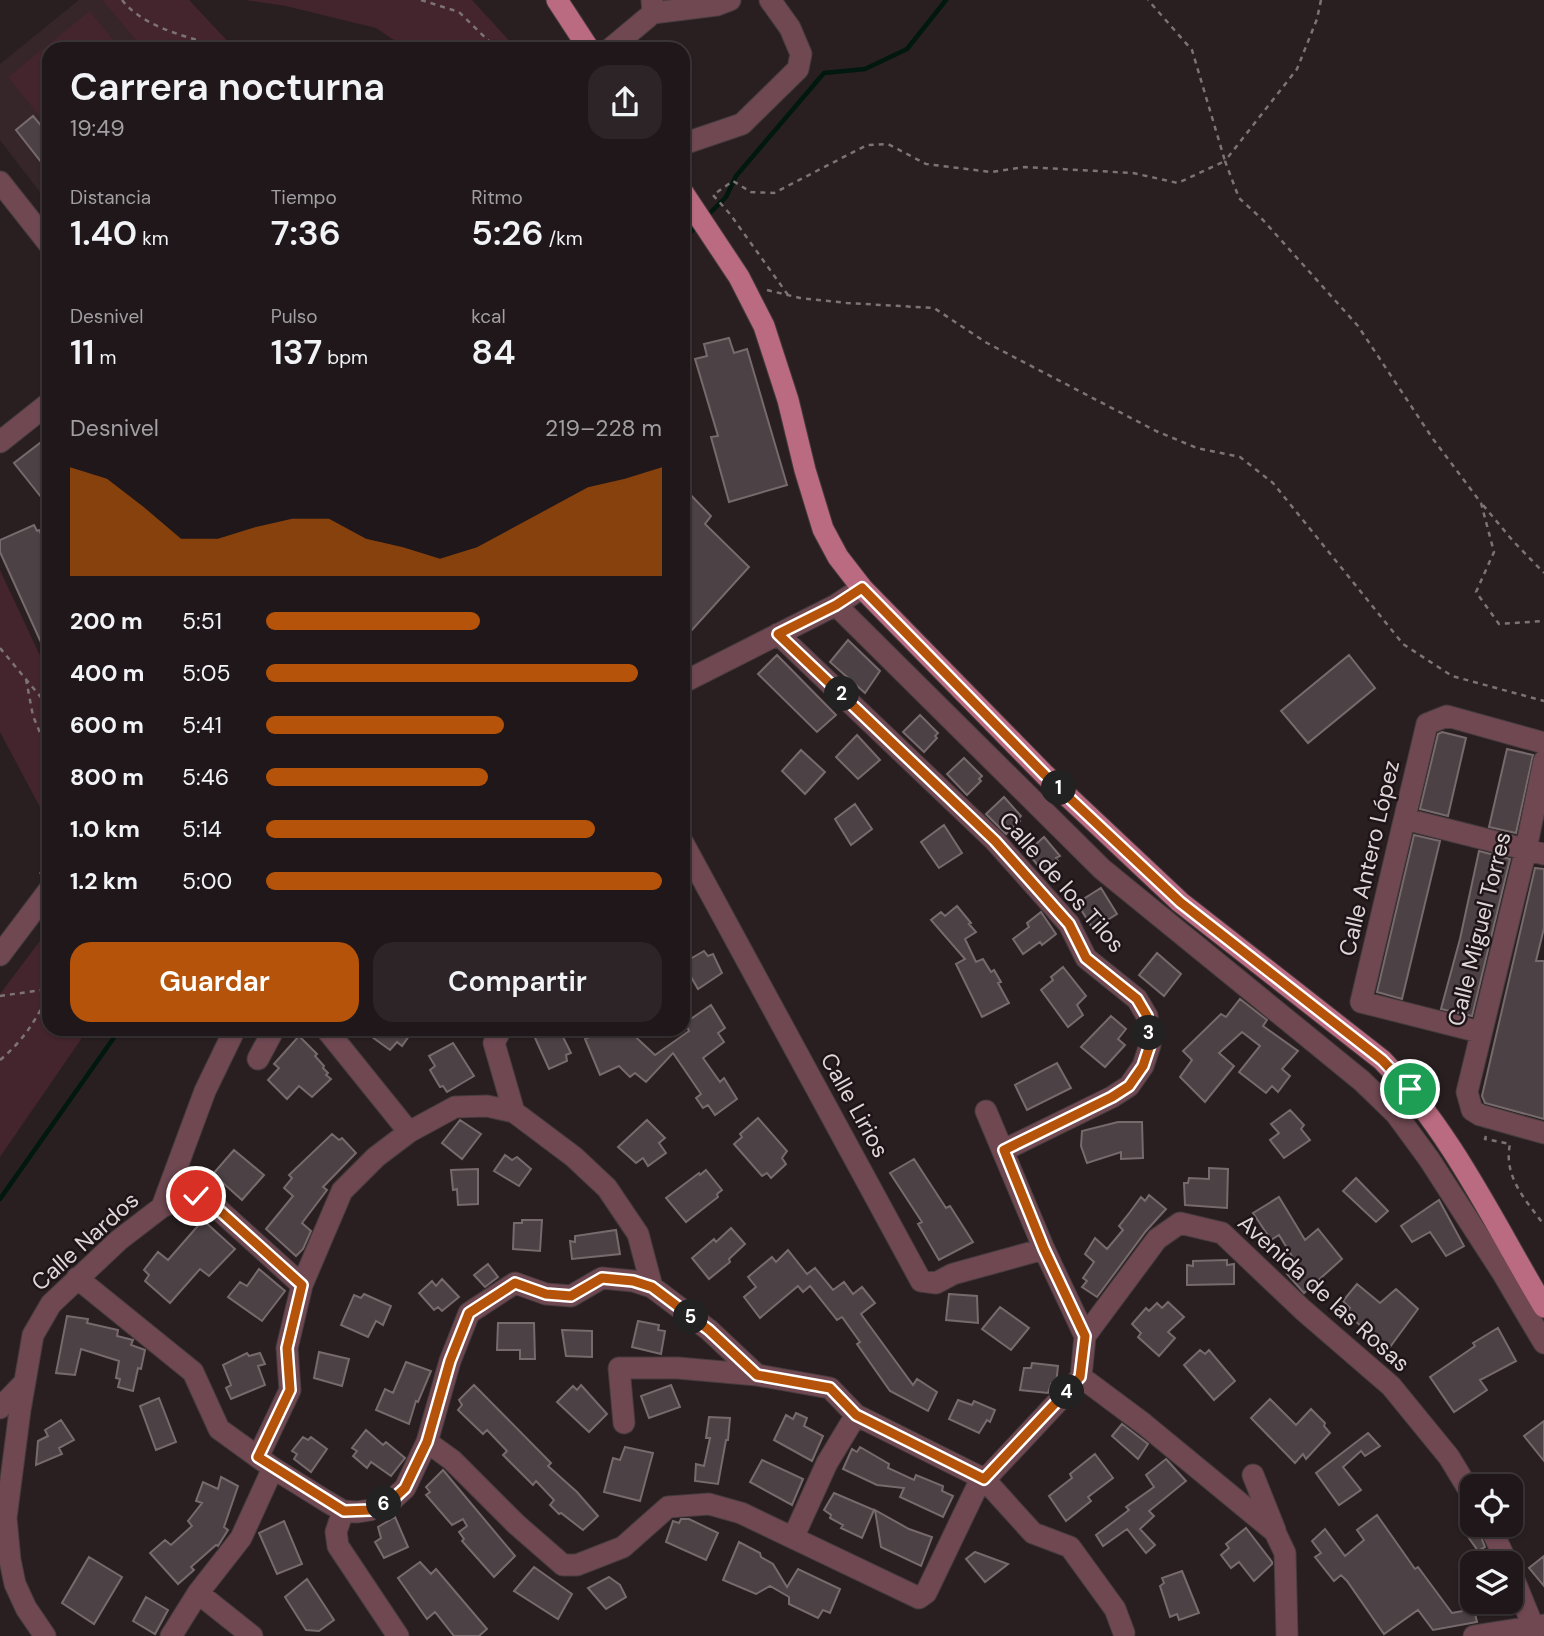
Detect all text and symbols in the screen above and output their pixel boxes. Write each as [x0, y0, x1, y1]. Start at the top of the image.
text: Carrera nocturna [70, 62, 385, 112]
button: share [588, 65, 662, 139]
text: 19:49 [70, 113, 125, 143]
text: Distancia [70, 185, 151, 210]
text: Tiempo [271, 185, 337, 210]
text: Ritmo [471, 185, 523, 210]
text: 1.40 [70, 210, 137, 256]
text: 7:36 [271, 210, 341, 256]
text: 5:26 [471, 210, 544, 256]
text: km [137, 226, 169, 251]
text: /km [544, 226, 583, 251]
text: Desnivel [70, 304, 143, 329]
text: Pulso [271, 304, 318, 329]
text: kcal [471, 304, 506, 329]
text: 11 [70, 329, 94, 375]
text: 137 [271, 329, 322, 375]
text: 84 [471, 329, 516, 375]
text: m [94, 345, 116, 370]
text: bpm [322, 345, 368, 370]
text: Desnivel [70, 413, 159, 443]
text: 219–228 m [545, 413, 662, 443]
text: 200 m [70, 606, 143, 636]
text: 5:51 [182, 606, 222, 636]
text: 400 m [70, 658, 144, 688]
text: 5:05 [182, 658, 230, 688]
pin: 2 [824, 676, 860, 712]
text: 2 [836, 681, 847, 706]
text: 600 m [70, 710, 144, 740]
text: 5:41 [182, 710, 222, 740]
street label: Calle Antero López [1332, 757, 1406, 959]
text: 800 m [70, 762, 144, 792]
text: 5:46 [182, 762, 229, 792]
pin: 1 [1042, 770, 1076, 806]
text: 1 [1055, 775, 1062, 800]
street label: Calle de los Tilos [993, 805, 1131, 959]
text: 1.0 km [70, 814, 140, 844]
text: 5:14 [182, 814, 222, 844]
street label: Calle Miguel Torres [1440, 829, 1518, 1029]
text: 1.2 km [70, 866, 138, 896]
text: 5:00 [182, 866, 232, 896]
button: Guardar [70, 942, 359, 1022]
button: Compartir [373, 942, 662, 1022]
pin: 3 [1132, 1016, 1166, 1050]
text: 3 [1143, 1020, 1154, 1045]
street label: Calle Lirios [814, 1047, 896, 1163]
pin [1380, 1059, 1440, 1119]
icon: arrive [1391, 1070, 1429, 1108]
pin [166, 1166, 226, 1226]
icon: check [177, 1177, 215, 1215]
street label: Calle Nardos [25, 1185, 145, 1297]
street label: Avenida de las Rosas [1232, 1208, 1416, 1378]
pin: 5 [674, 1300, 708, 1334]
text: 5 [685, 1304, 696, 1329]
pin: 4 [1050, 1374, 1084, 1410]
text: 4 [1060, 1379, 1073, 1404]
map controls [1460, 1474, 1523, 1614]
button: locate [1460, 1474, 1523, 1537]
pin: 6 [366, 1486, 402, 1522]
text: 6 [377, 1491, 390, 1516]
button: layers [1460, 1551, 1523, 1614]

